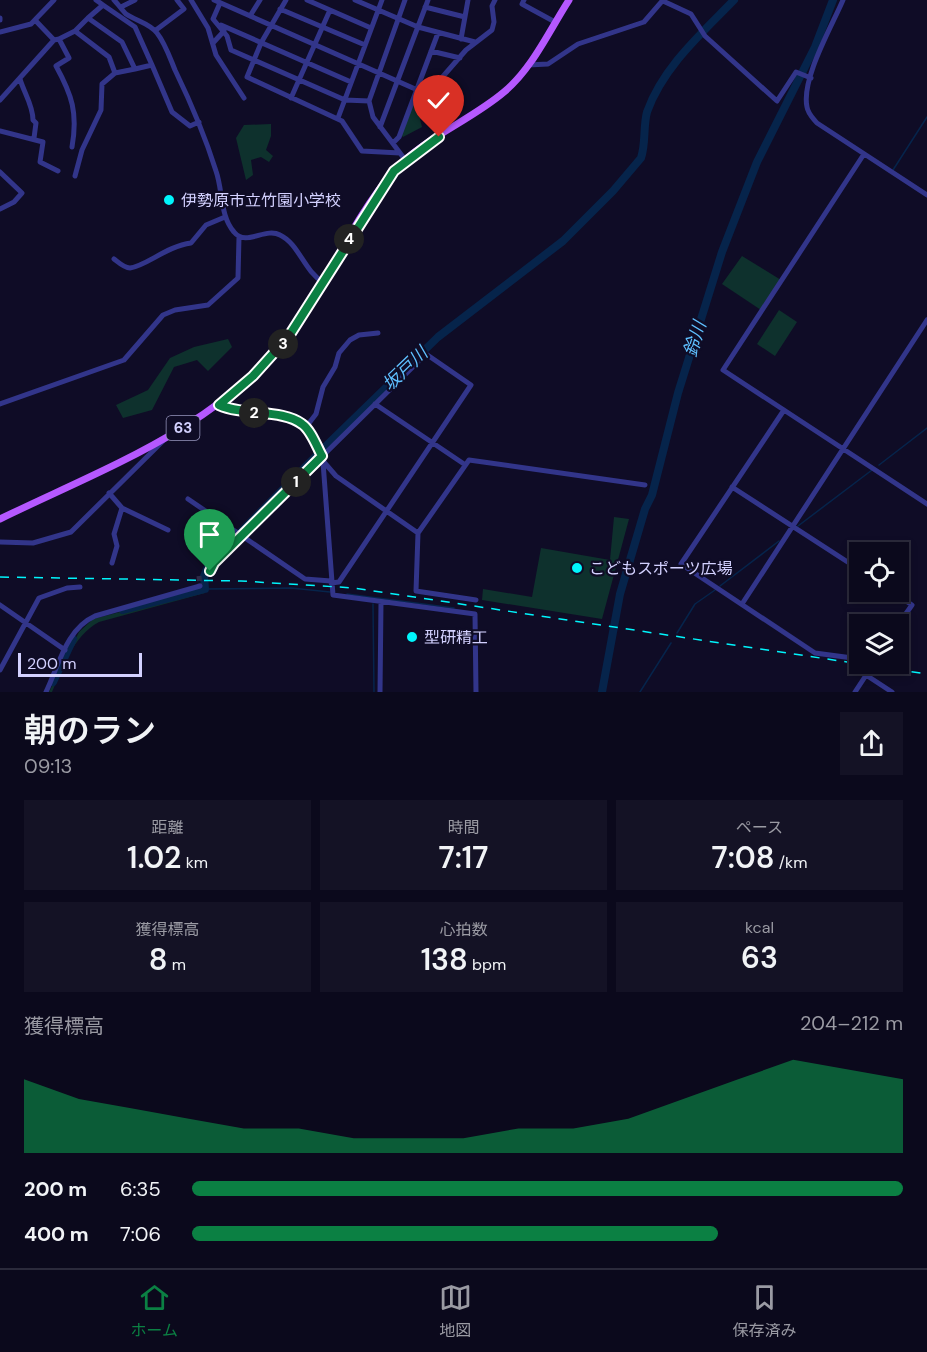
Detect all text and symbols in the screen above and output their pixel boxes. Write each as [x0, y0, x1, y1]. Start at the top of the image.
pin [413, 75, 464, 137]
icon: check [422, 84, 455, 117]
place label: 伊勢原市立竹園小学校 [181, 190, 341, 211]
marker: 伊勢原市立竹園小学校 [162, 193, 176, 207]
pin: 4 [334, 224, 364, 254]
text: 4 [344, 228, 354, 249]
water label: 鈴川 [678, 316, 712, 360]
pin: 3 [268, 329, 298, 359]
text: 3 [278, 333, 288, 354]
water label: 坂戸川 [377, 340, 434, 396]
pin: 2 [239, 398, 269, 428]
text: 2 [249, 402, 259, 423]
road number: 63 [166, 416, 200, 440]
pin: 1 [281, 467, 311, 497]
text: 1 [293, 471, 299, 492]
pin [184, 509, 235, 571]
icon: arrive [193, 518, 226, 551]
map controls [849, 542, 909, 674]
button: locate [849, 542, 909, 602]
place label: こどもスポーツ広場 [589, 558, 733, 579]
marker: こどもスポーツ広場 [570, 561, 584, 575]
button: layers [849, 614, 909, 674]
place label: 型研精工 [424, 627, 488, 648]
marker: 型研精工 [405, 630, 419, 644]
scale bar [18, 650, 142, 678]
text: 200 m [27, 653, 76, 674]
text: 朝のラン [24, 709, 156, 752]
button: share [840, 712, 903, 775]
text: 09:13 [24, 753, 72, 779]
text: 距離 [151, 817, 184, 838]
text: 時間 [447, 817, 480, 838]
text: ペース [736, 817, 783, 838]
text: 1.02 [127, 838, 181, 877]
text: 7:17 [439, 838, 488, 877]
text: 7:08 [712, 838, 775, 877]
text: km [181, 852, 208, 873]
text: /km [775, 852, 807, 873]
text: kcal [745, 917, 774, 938]
text: 獲得標高 [135, 919, 200, 940]
text: 心拍数 [439, 919, 488, 940]
text: 63 [741, 938, 778, 977]
text: 8 [149, 940, 168, 979]
text: 138 [421, 940, 468, 979]
text: m [168, 954, 186, 975]
text: bpm [468, 954, 506, 975]
text: 204–212 m [800, 1010, 903, 1036]
text: 獲得標高 [24, 1013, 104, 1039]
text: 200 m [24, 1176, 87, 1202]
text: 6:35 [120, 1176, 161, 1202]
text: 400 m [24, 1221, 89, 1247]
text: 7:06 [120, 1221, 161, 1247]
tab: ホーム [130, 1281, 178, 1341]
tab: 地図 [439, 1281, 472, 1341]
tab: 保存済み [733, 1281, 797, 1341]

